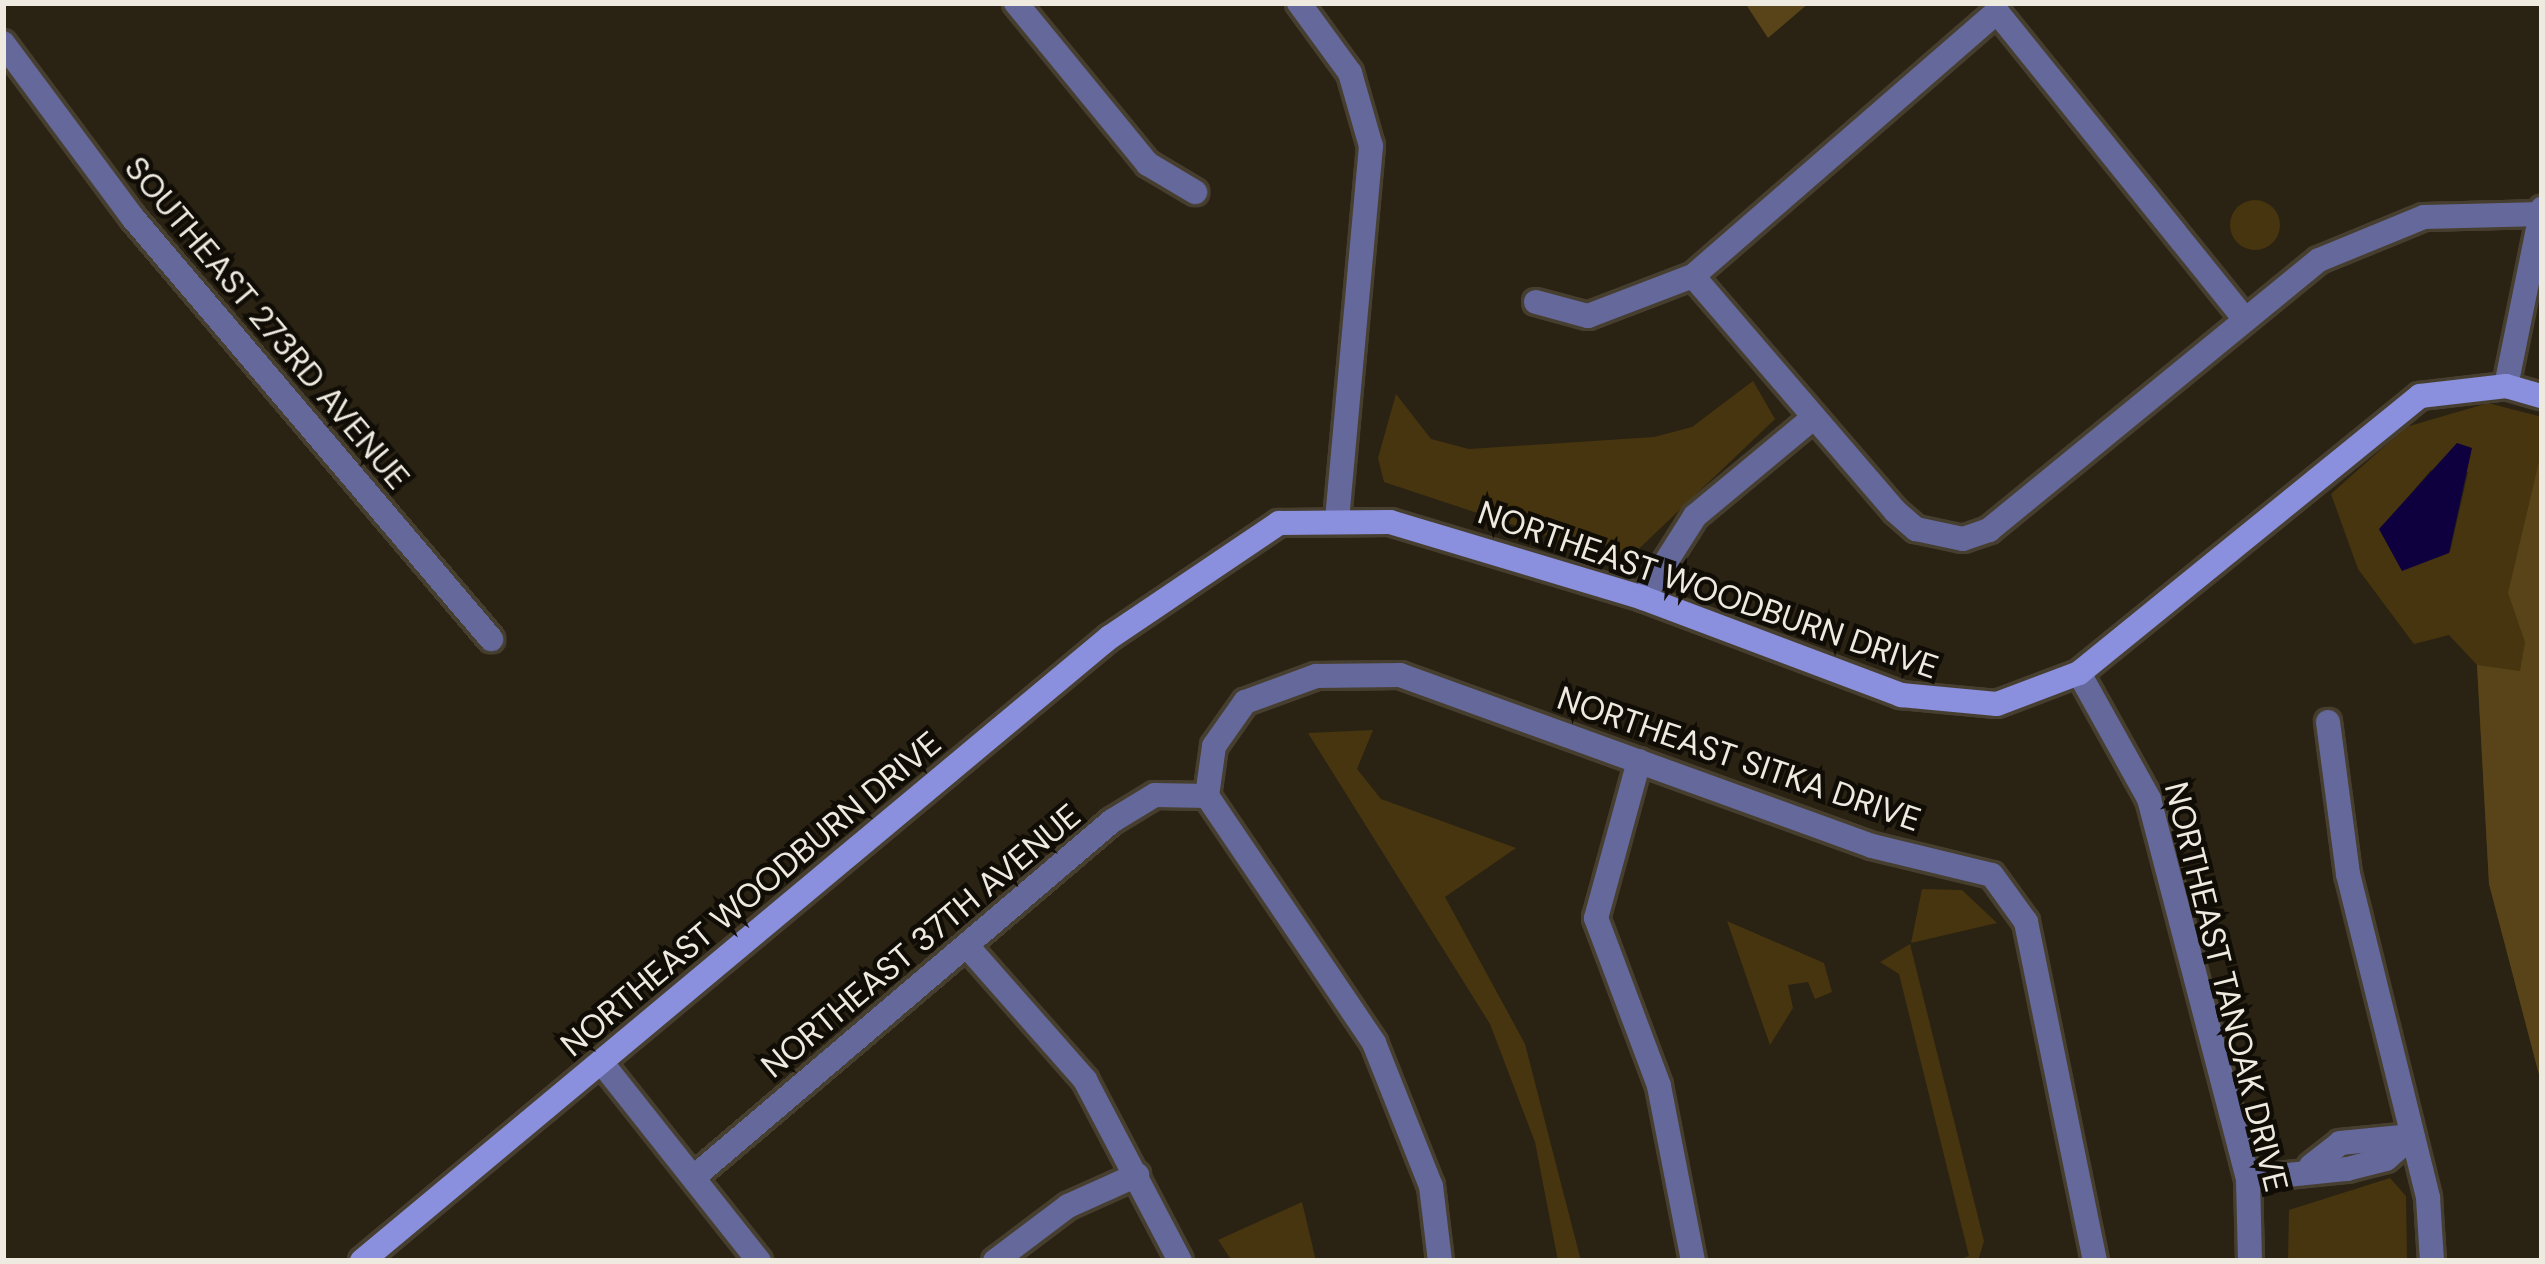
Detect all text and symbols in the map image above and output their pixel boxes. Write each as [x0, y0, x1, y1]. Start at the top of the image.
street label: SOUTHEAST 273RD AVENUE [116, 149, 418, 497]
street label: NORTHEAST WOODBURN DRIVE [1473, 493, 1943, 687]
street label: NORTHEAST SITKA DRIVE [1552, 678, 1926, 840]
street label: NORTHEAST WOODBURN DRIVE [553, 723, 949, 1065]
street label: NORTHEAST TANOAK DRIVE [2156, 778, 2296, 1196]
street label: NORTHEAST 37TH AVENUE [753, 796, 1089, 1086]

